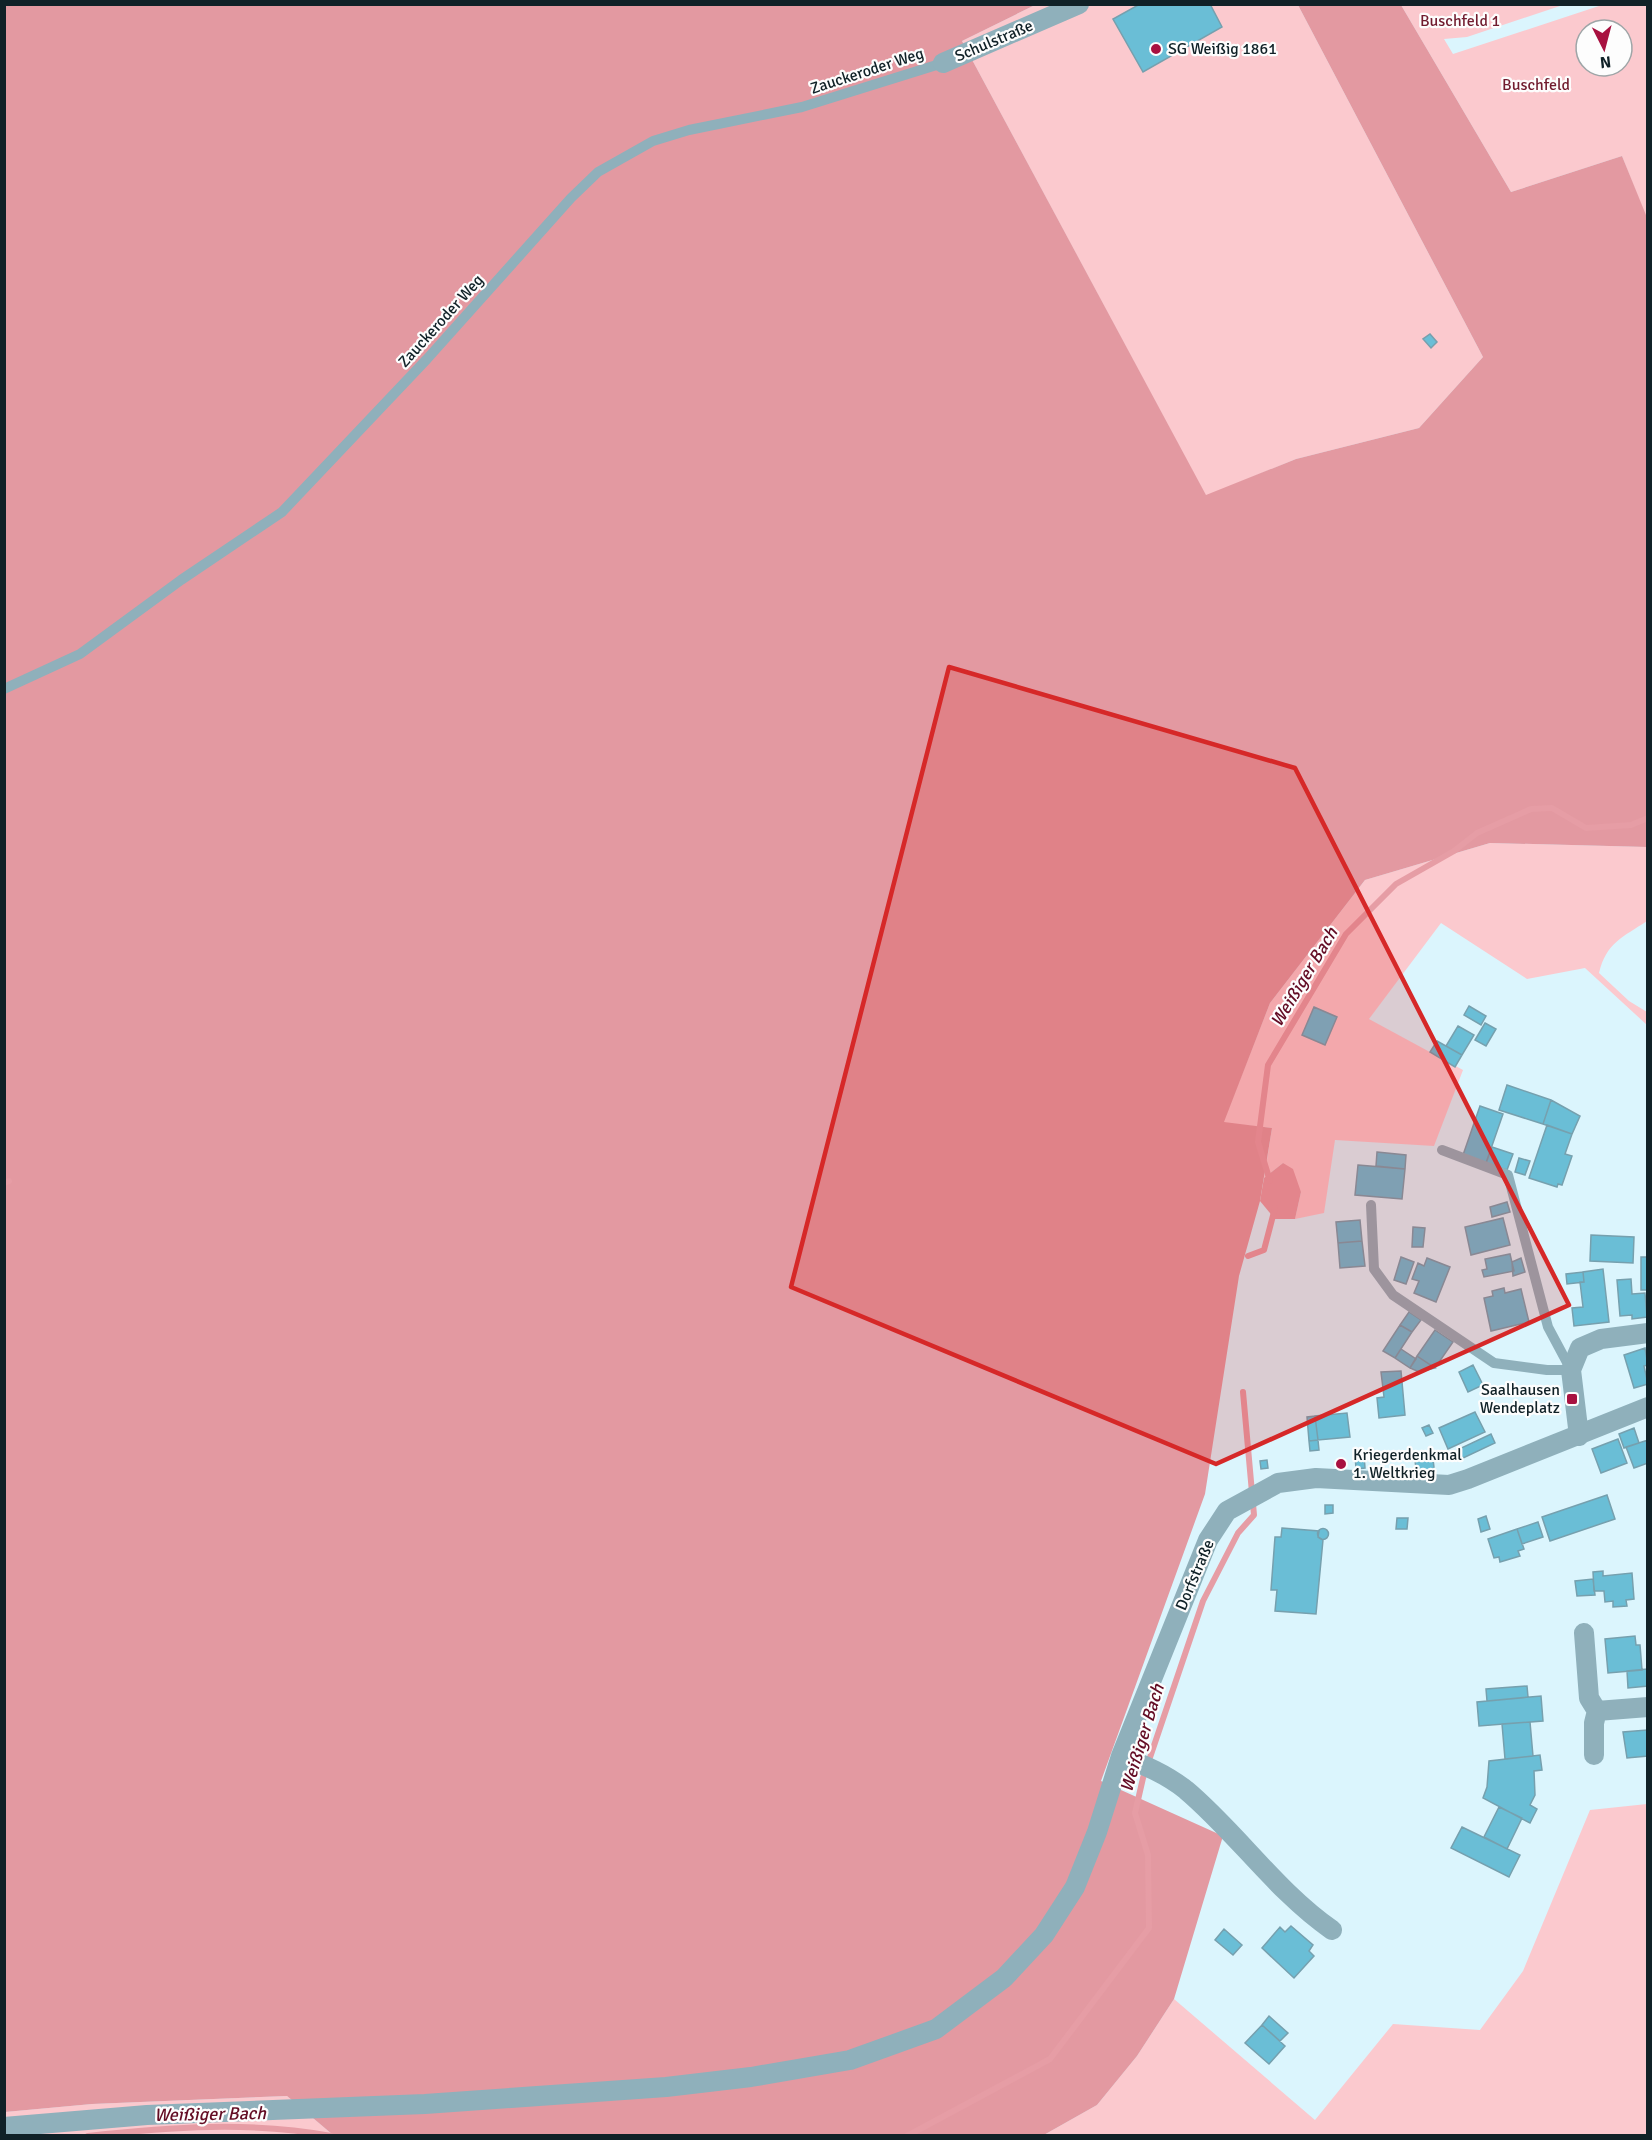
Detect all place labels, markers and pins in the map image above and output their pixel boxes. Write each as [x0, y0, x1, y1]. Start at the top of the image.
place label: SG Weißig 1861 [1168, 39, 1277, 59]
marker: SG Weißig 1861 [1149, 42, 1163, 56]
place label: Saalhausen Wendeplatz [1480, 1380, 1560, 1418]
marker: Saalhausen Wendeplatz [1565, 1392, 1579, 1406]
place label: Kriegerdenkmal 1. Weltkrieg [1353, 1445, 1462, 1483]
marker: Kriegerdenkmal 1. Weltkrieg [1334, 1457, 1348, 1471]

